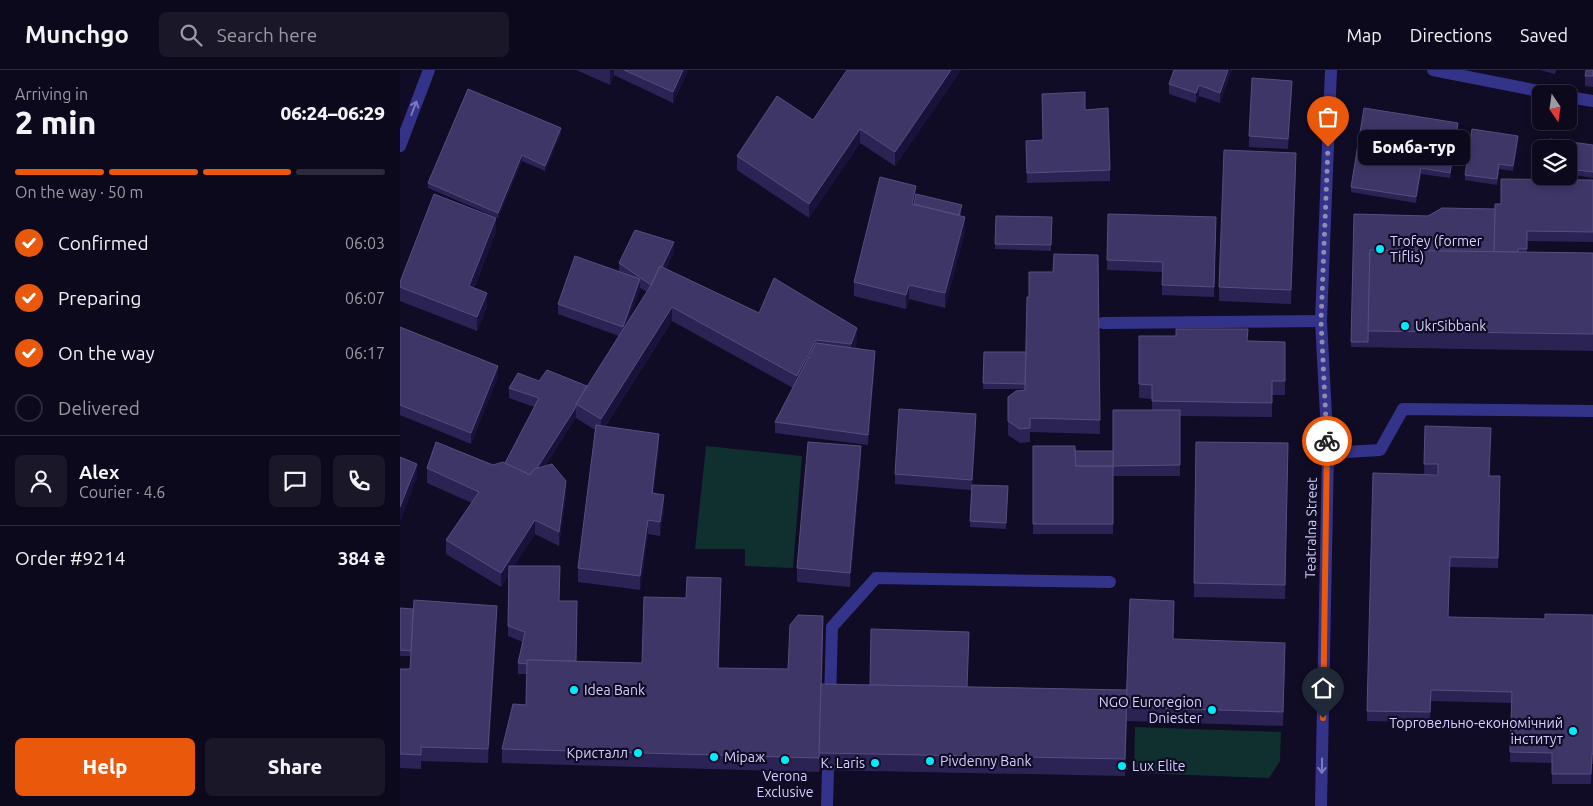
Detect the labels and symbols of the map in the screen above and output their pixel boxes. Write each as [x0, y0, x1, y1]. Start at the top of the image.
north arrow [1532, 85, 1578, 130]
pin [1307, 96, 1349, 147]
one-way arrow [410, 101, 419, 116]
callout: Бомба-тур [1358, 130, 1470, 164]
place label: Trofey (former Tiflis) [1390, 233, 1483, 265]
marker: Trofey (former Tiflis) [1374, 243, 1386, 255]
place label: UkrSibbank [1415, 318, 1486, 334]
marker: UkrSibbank [1399, 320, 1411, 332]
courier [1302, 416, 1352, 466]
street label: Teatralna Street [1302, 477, 1320, 579]
pin [1302, 667, 1344, 718]
place label: Idea Bank [584, 682, 645, 698]
marker: Idea Bank [568, 684, 580, 696]
place label: NGO Euroregion Dniester [1099, 694, 1203, 726]
marker: NGO Euroregion Dniester [1206, 704, 1218, 716]
place label: Торговельно-економічний інститут [1389, 715, 1563, 747]
marker: Торговельно-економічний інститут [1567, 725, 1579, 737]
place label: Кристалл [567, 745, 628, 761]
marker: Кристалл [632, 747, 644, 759]
place label: Міраж [724, 749, 766, 765]
marker: Міраж [708, 751, 720, 763]
place label: Pivdenny Bank [940, 753, 1031, 769]
marker: Verona Exclusive [779, 754, 791, 766]
place label: K. Laris [820, 755, 865, 771]
marker: Pivdenny Bank [924, 755, 936, 767]
marker: K. Laris [869, 757, 881, 769]
place label: Lux Elite [1132, 758, 1186, 774]
one-way arrow [1317, 758, 1327, 774]
marker: Lux Elite [1116, 760, 1128, 772]
place label: Verona Exclusive [756, 768, 814, 800]

